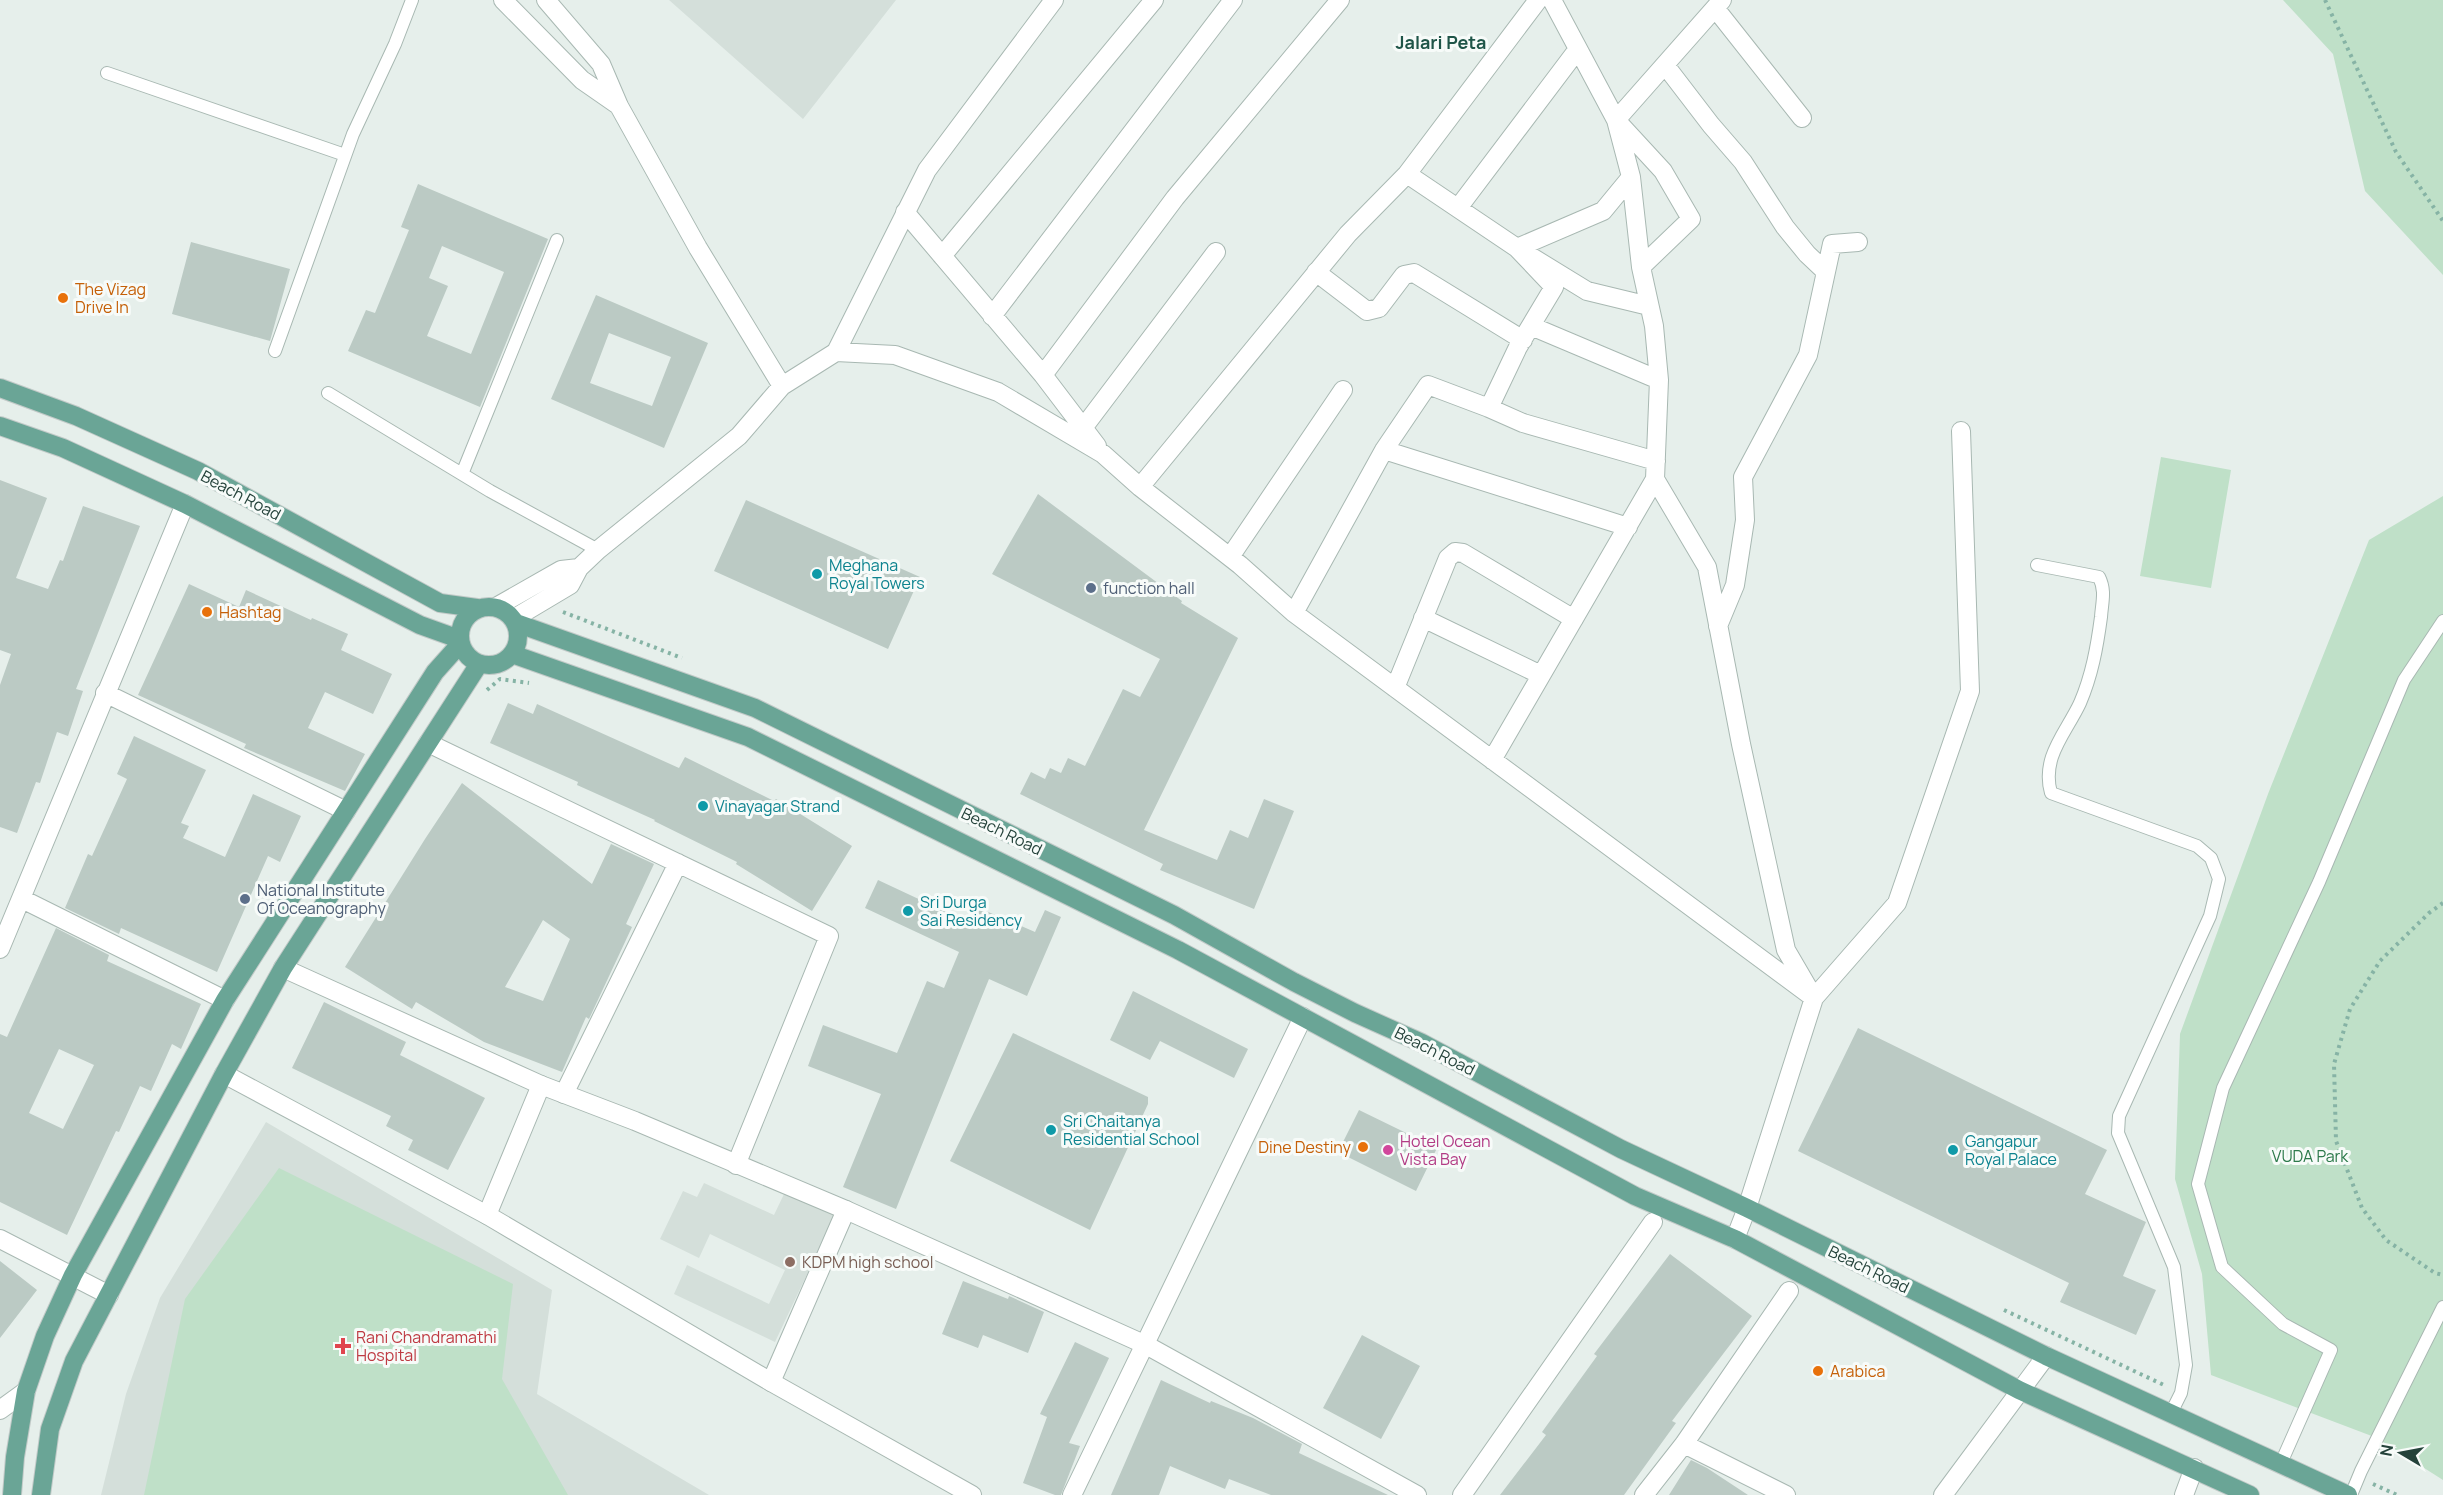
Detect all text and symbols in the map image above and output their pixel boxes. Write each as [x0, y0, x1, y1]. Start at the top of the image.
district label: Jalari Peta [1396, 30, 1486, 54]
place label: The Vizag Drive In [75, 278, 146, 318]
marker: The Vizag Drive In [56, 291, 70, 305]
street label: Beach Road [197, 465, 285, 525]
place label: Meghana Royal Towers [829, 554, 925, 594]
marker: Meghana Royal Towers [810, 567, 824, 581]
place label: function hall [1103, 577, 1195, 599]
marker: function hall [1084, 581, 1098, 595]
place label: Hashtag [219, 601, 282, 623]
marker: Hashtag [200, 605, 214, 619]
place label: Vinayagar Strand [715, 795, 840, 817]
marker: Vinayagar Strand [696, 799, 710, 813]
street label: Beach Road [958, 802, 1046, 860]
place label: National Institute Of Oceanography [257, 879, 386, 919]
place label: Sri Durga Sai Residency [920, 891, 1023, 931]
marker: National Institute Of Oceanography [238, 892, 252, 906]
marker: Sri Durga Sai Residency [901, 904, 915, 918]
street label: Beach Road [1391, 1021, 1479, 1081]
place label: Sri Chaitanya Residential School [1063, 1110, 1200, 1150]
marker: Sri Chaitanya Residential School [1044, 1123, 1058, 1137]
place label: Hotel Ocean Vista Bay [1400, 1130, 1491, 1170]
place label: Gangapur Royal Palace [1965, 1130, 2057, 1170]
place label: Dine Destiny [1258, 1136, 1352, 1158]
marker: Dine Destiny [1356, 1140, 1370, 1154]
marker: Hotel Ocean Vista Bay [1381, 1143, 1395, 1157]
marker: Gangapur Royal Palace [1946, 1143, 1960, 1157]
park label: VUDA Park [2272, 1145, 2349, 1167]
street label: Beach Road [1825, 1240, 1913, 1298]
place label: KDPM high school [802, 1251, 933, 1273]
marker: KDPM high school [783, 1255, 797, 1269]
place label: Rani Chandramathi Hospital [356, 1326, 497, 1366]
marker: Rani Chandramathi Hospital [334, 1337, 352, 1355]
place label: Arabica [1830, 1360, 1885, 1382]
marker: Arabica [1811, 1364, 1825, 1378]
north arrow [2371, 1423, 2431, 1483]
text: N [2374, 1443, 2398, 1458]

